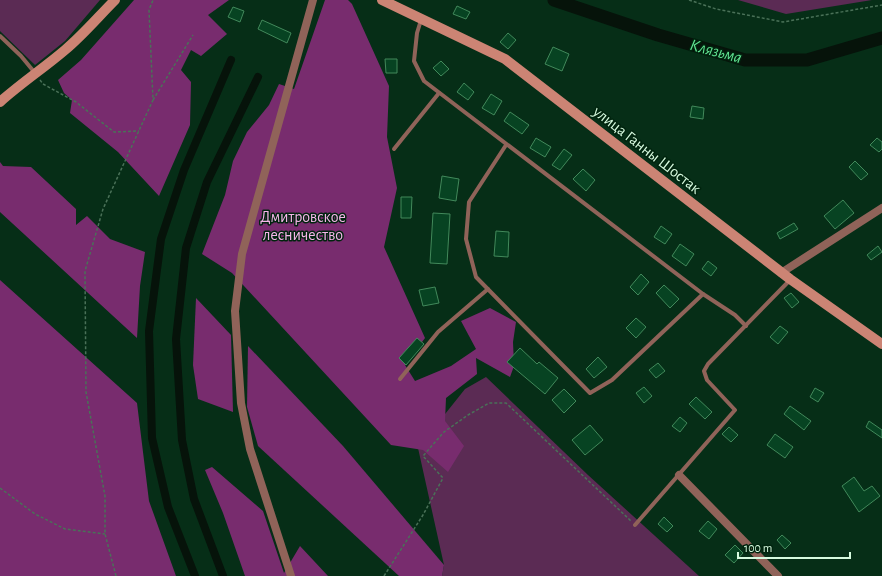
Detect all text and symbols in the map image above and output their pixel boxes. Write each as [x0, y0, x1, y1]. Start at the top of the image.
water label: Клязьма [688, 36, 744, 66]
street label: улица Ганны Шостак [589, 103, 704, 198]
park label: Дмитровское лесничество [260, 209, 346, 243]
scale bar [738, 534, 850, 560]
text: 100 m [744, 542, 772, 554]

